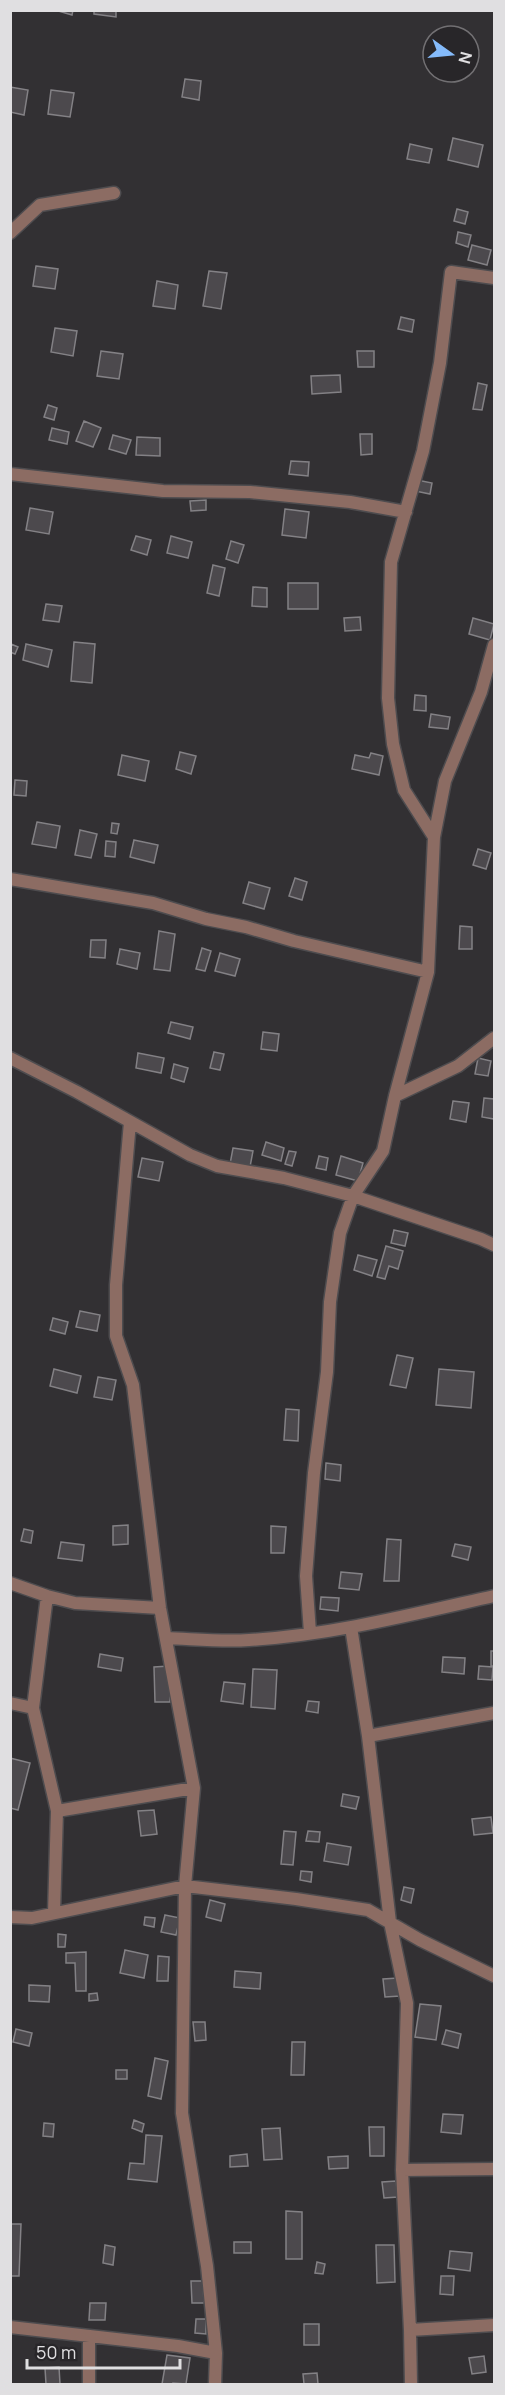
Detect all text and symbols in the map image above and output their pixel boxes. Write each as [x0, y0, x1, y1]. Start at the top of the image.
north arrow [421, 24, 481, 84]
text: N [453, 49, 478, 66]
scale bar [27, 2332, 180, 2370]
text: 50 m [36, 2340, 76, 2364]

